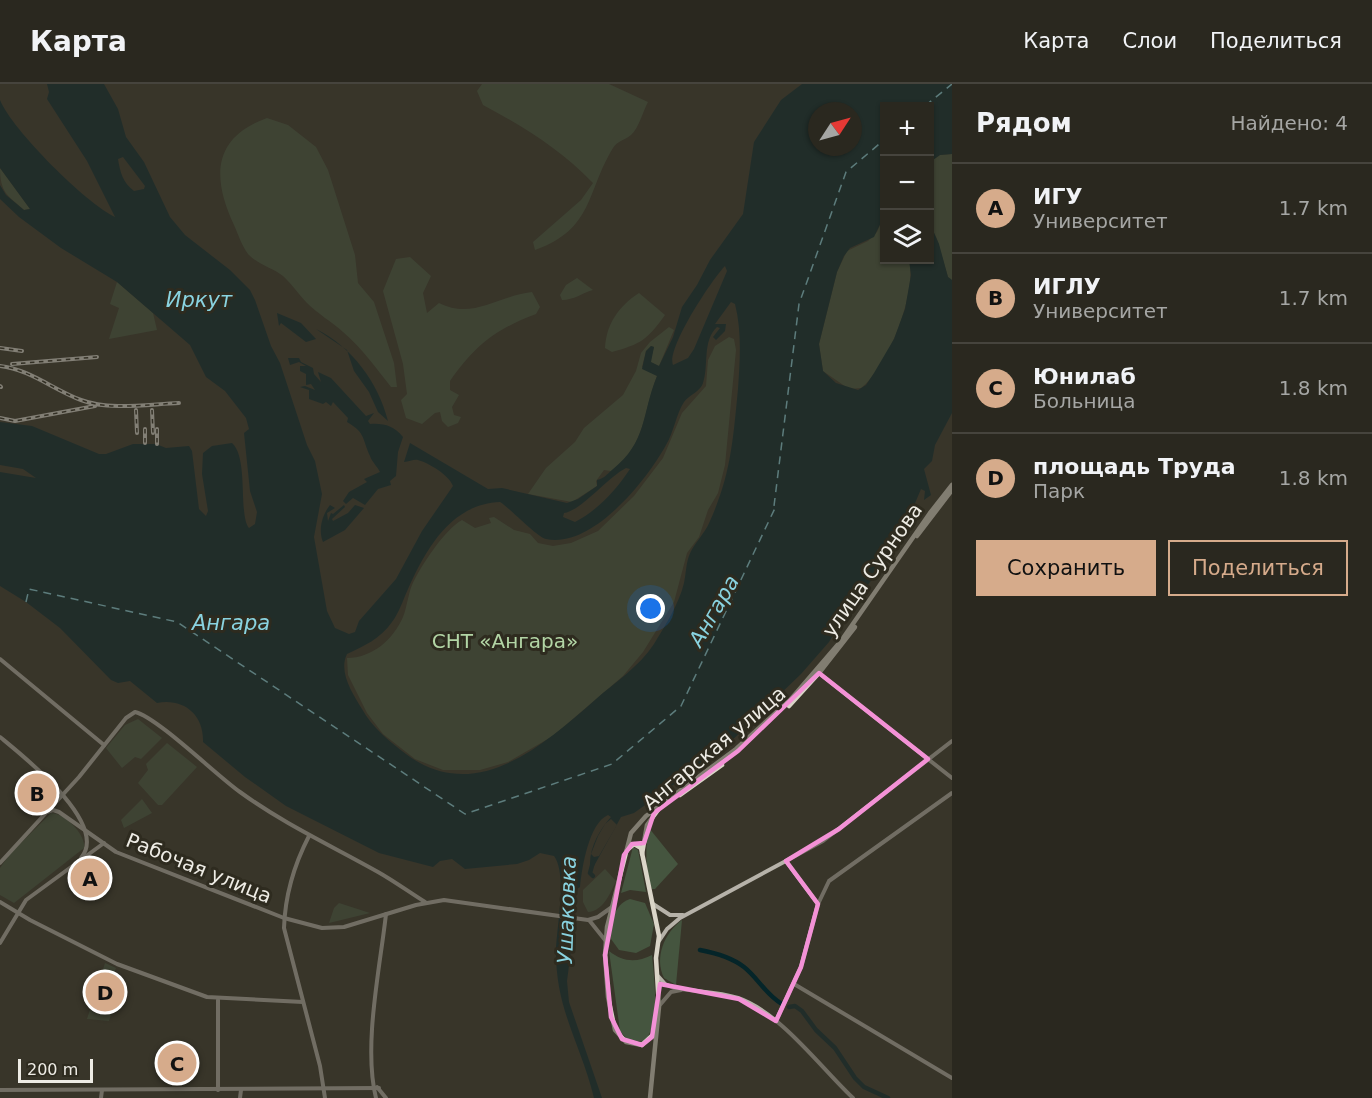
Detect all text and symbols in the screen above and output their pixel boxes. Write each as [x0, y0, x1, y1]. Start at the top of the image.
text: Карта [30, 25, 127, 58]
text: Карта [1023, 29, 1089, 53]
text: Слои [1122, 29, 1177, 53]
text: Поделиться [1210, 29, 1342, 53]
north arrow [808, 102, 862, 156]
map controls [880, 102, 934, 264]
button: + [880, 102, 934, 156]
text: Рядом [976, 108, 1072, 138]
text: Найдено: 4 [1230, 111, 1348, 135]
button: − [880, 156, 934, 210]
text: ИГУ [1033, 184, 1082, 209]
text: A [988, 196, 1003, 220]
text: 1.7 km [1279, 196, 1348, 220]
text: Университет [1033, 209, 1168, 233]
button: layers [880, 210, 934, 264]
text: ИГЛУ [1033, 274, 1101, 299]
text: B [988, 286, 1003, 310]
text: 1.7 km [1279, 286, 1348, 310]
water label: Иркут [166, 288, 233, 312]
text: Университет [1033, 299, 1168, 323]
text: Юнилаб [1033, 364, 1136, 389]
text: C [988, 376, 1003, 400]
text: 1.8 km [1279, 376, 1348, 400]
text: Больница [1033, 389, 1135, 413]
text: площадь Труда [1033, 454, 1236, 479]
text: D [987, 466, 1004, 490]
text: 1.8 km [1279, 466, 1348, 490]
text: Парк [1033, 479, 1085, 503]
street label: улица Сурнова [817, 499, 927, 641]
button: Сохранить [976, 540, 1156, 596]
button: Поделиться [1168, 540, 1348, 596]
water label: Ангара [683, 571, 744, 653]
your location [636, 594, 665, 623]
water label: Ангара [190, 611, 270, 635]
park label: СНТ «Ангара» [432, 629, 578, 653]
street label: Ангарская улица [638, 681, 790, 815]
pin: B [18, 770, 57, 816]
street label: Рабочая улица [123, 828, 275, 908]
water label: Ушаковка [553, 855, 581, 965]
pin: A [70, 856, 110, 900]
pin: D [86, 970, 124, 1014]
pin: C [158, 1040, 196, 1086]
scale bar [18, 1056, 93, 1084]
text: 200 m [27, 1060, 78, 1079]

